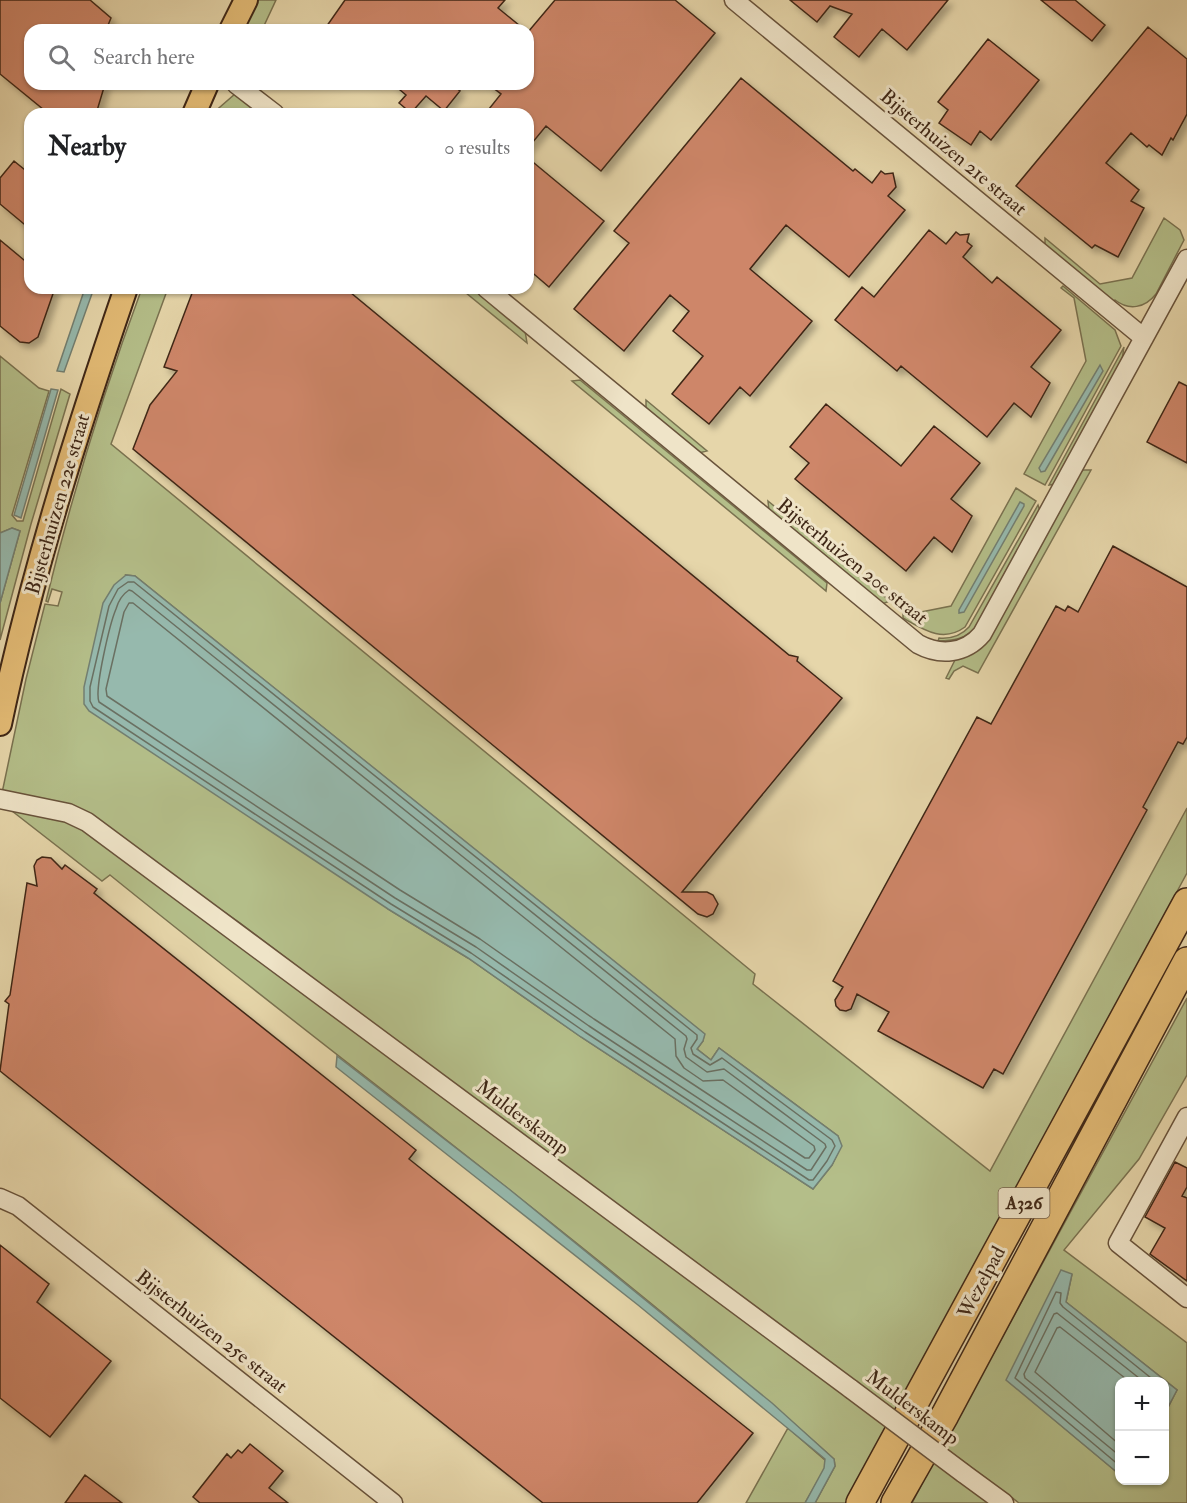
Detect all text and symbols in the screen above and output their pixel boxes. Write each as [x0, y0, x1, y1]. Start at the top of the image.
search box [24, 24, 534, 90]
icon: search [45, 41, 78, 74]
text: Search here [93, 43, 195, 71]
street label: Bijsterhuizen 21e straat [875, 84, 1033, 221]
text: Nearby [48, 131, 126, 163]
text: 0 results [444, 135, 510, 160]
street label: Bijsterhuizen 22e straat [20, 410, 95, 598]
street label: Bijsterhuizen 20e straat [772, 493, 934, 630]
street label: Mulderskamp [471, 1074, 574, 1161]
road number: A326 [998, 1188, 1050, 1218]
street label: Wezelpad [952, 1242, 1012, 1324]
street label: Bijsterhuizen 25e straat [131, 1264, 293, 1399]
street label: Mulderskamp [861, 1364, 964, 1451]
map controls [1115, 1377, 1169, 1485]
button: + [1115, 1377, 1169, 1431]
button: − [1115, 1431, 1169, 1485]

